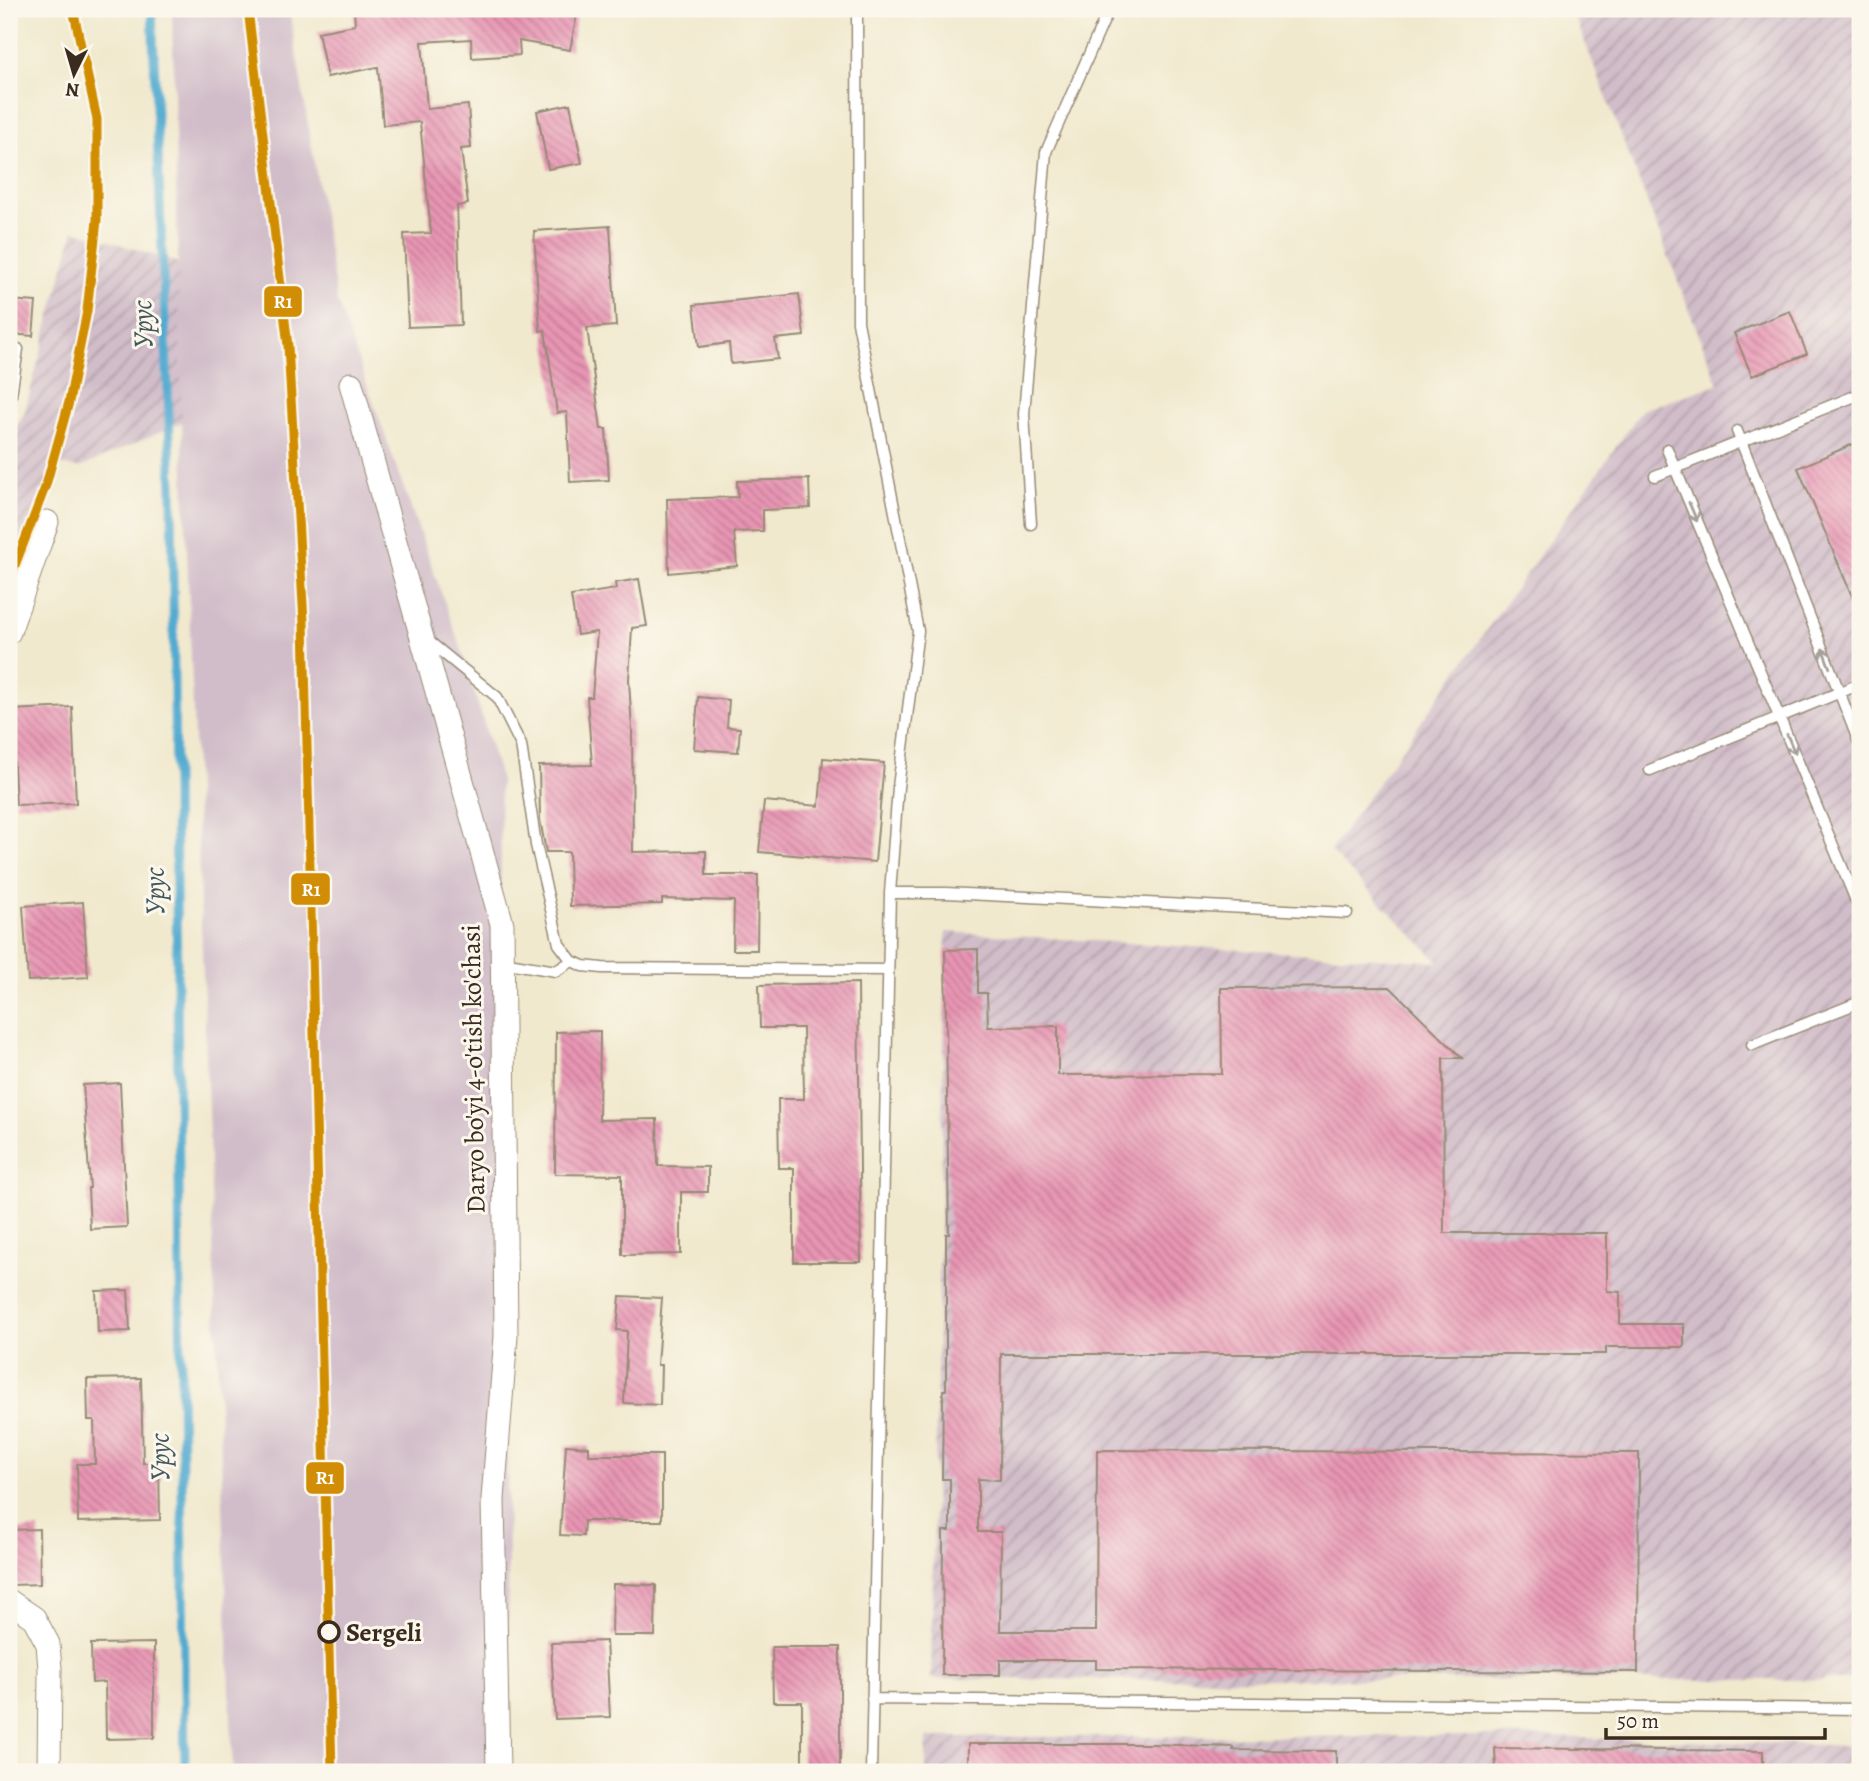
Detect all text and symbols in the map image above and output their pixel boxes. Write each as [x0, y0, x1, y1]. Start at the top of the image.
north arrow [38, 38, 108, 108]
text: N [64, 76, 81, 103]
line badge: R1 [263, 285, 303, 318]
text: R1 [274, 289, 293, 315]
water label: Урус [123, 299, 163, 349]
one-way arrow [1688, 501, 1701, 522]
one-way arrow [1819, 648, 1832, 670]
one-way arrow [1785, 733, 1798, 755]
water label: Урус [136, 867, 174, 915]
line badge: R1 [290, 872, 331, 906]
text: R1 [302, 877, 321, 903]
street label: Daryo bo'yi 4-o'tish ko'chasi [453, 924, 494, 1214]
water label: Урус [141, 1433, 179, 1481]
line badge: R1 [305, 1461, 345, 1495]
text: R1 [316, 1465, 335, 1491]
place label: Sergeli [346, 1615, 422, 1650]
marker: Sergeli [318, 1621, 340, 1643]
scale bar [1606, 1697, 1825, 1741]
text: 50 m [1617, 1707, 1659, 1735]

